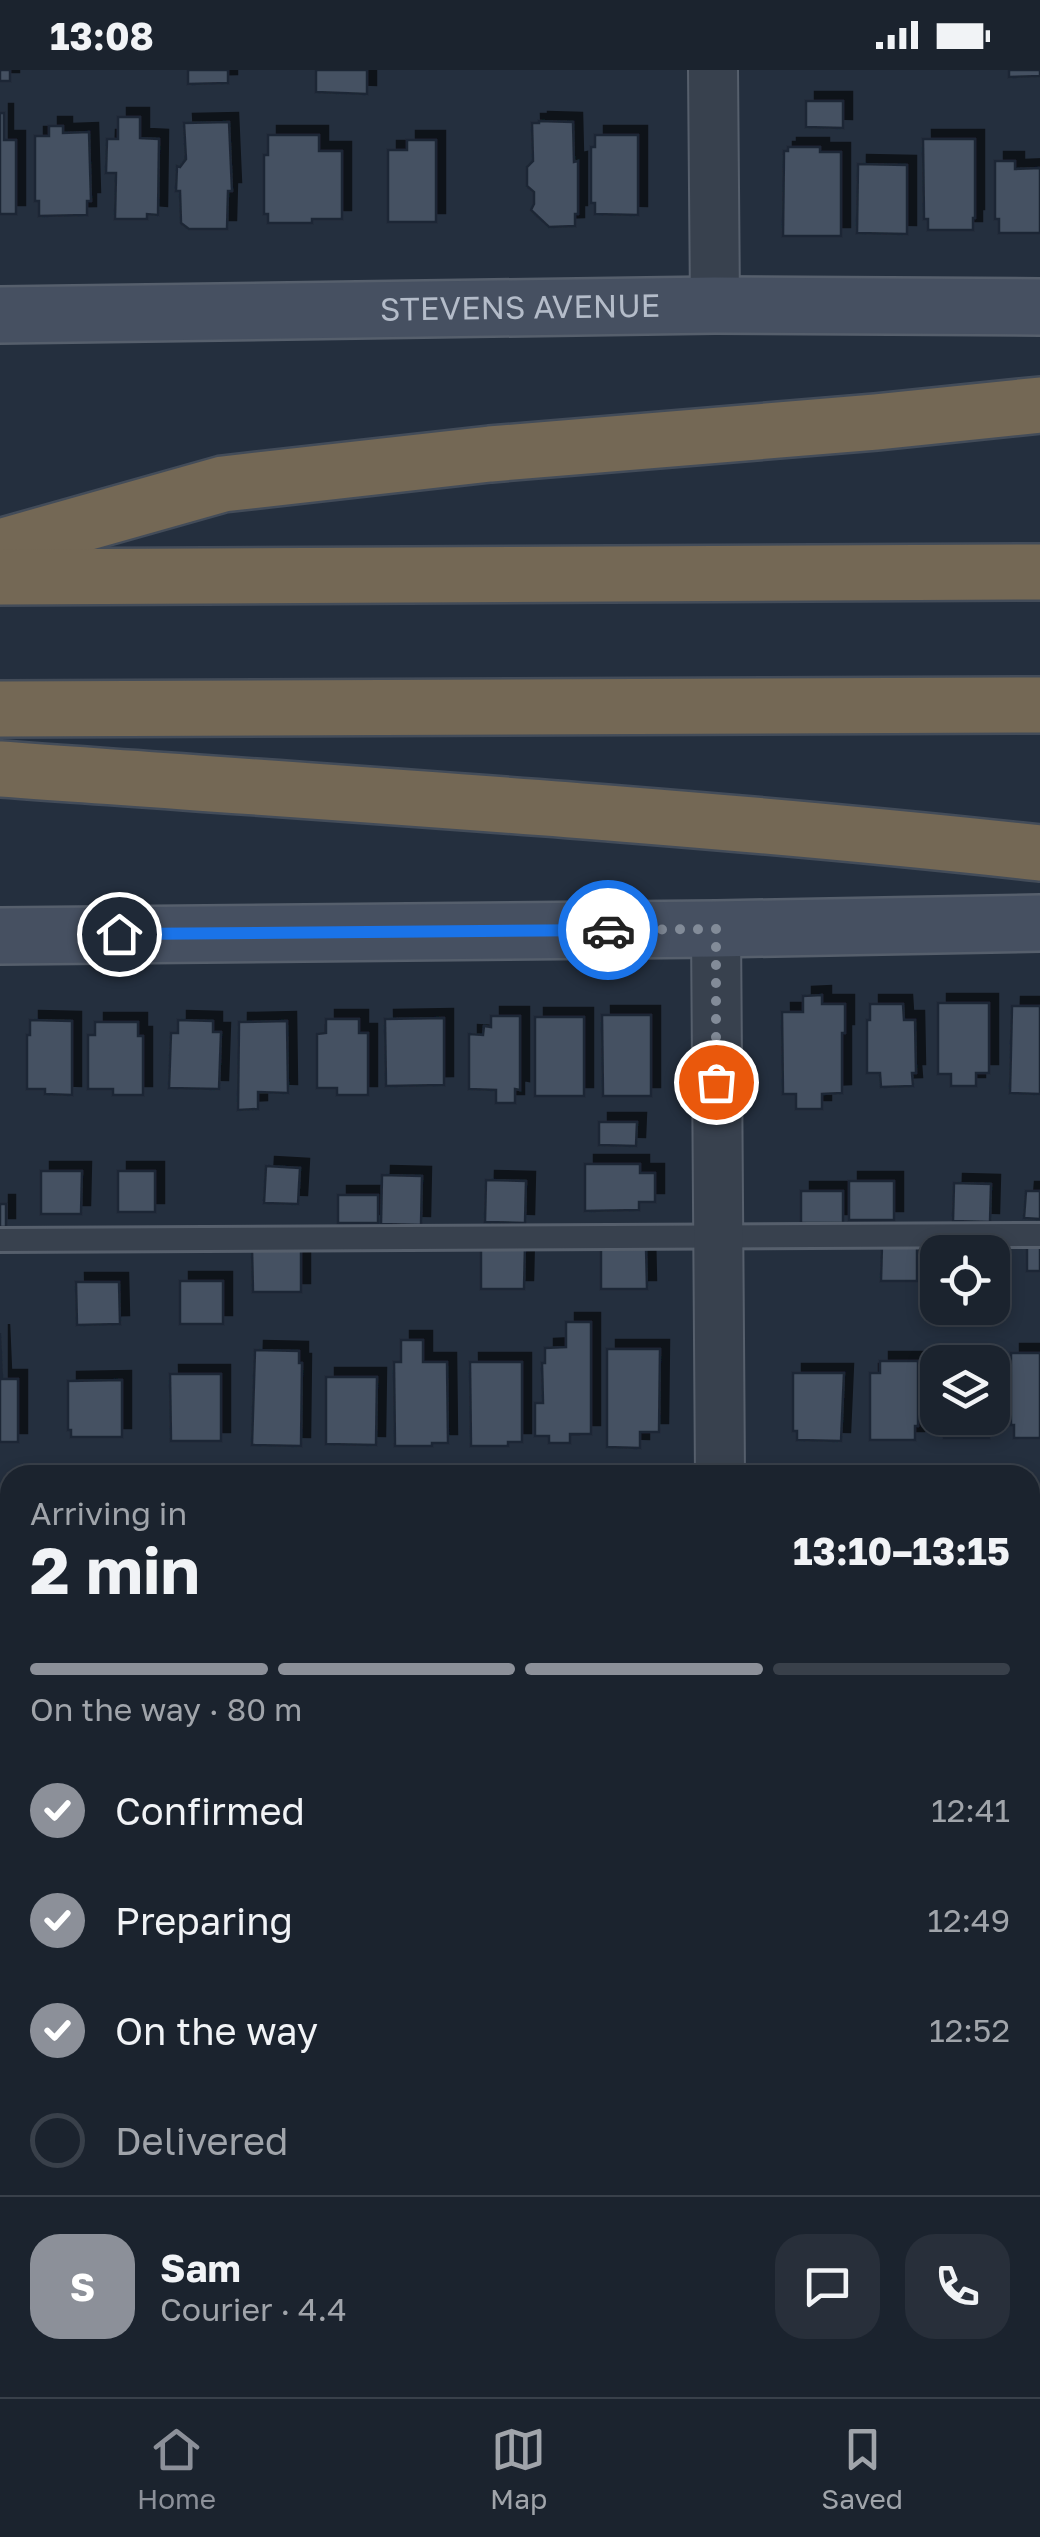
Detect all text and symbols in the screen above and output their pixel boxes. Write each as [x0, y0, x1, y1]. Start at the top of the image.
text: 13:08 [50, 13, 154, 58]
street label: STEVENS AVENUE [379, 286, 660, 328]
courier [558, 880, 658, 980]
pin [77, 892, 162, 977]
icon: car [581, 903, 636, 958]
icon: home [92, 907, 147, 962]
pin [674, 1040, 759, 1125]
icon: bag [689, 1055, 744, 1110]
map controls [920, 1235, 1010, 1435]
button: locate [920, 1235, 1010, 1325]
button: layers [920, 1345, 1010, 1435]
text: Arriving in [30, 1494, 187, 1532]
text: 13:10–13:15 [793, 1528, 1010, 1573]
text: 2 min [30, 1530, 200, 1608]
text: On the way · 80 m [30, 1690, 302, 1728]
icon: check [30, 1783, 85, 1838]
text: Confirmed [115, 1788, 305, 1833]
text: 12:41 [931, 1791, 1010, 1829]
icon: check [30, 1893, 85, 1948]
text: Preparing [115, 1898, 293, 1943]
text: 12:49 [927, 1901, 1010, 1939]
icon: check [30, 2003, 85, 2058]
text: On the way [115, 2008, 318, 2053]
text: 12:52 [929, 2011, 1010, 2049]
text: Delivered [115, 2118, 288, 2163]
button: chat [775, 2234, 880, 2339]
button: phone [905, 2234, 1010, 2339]
text: Sam [160, 2245, 241, 2290]
text: S [70, 2264, 95, 2309]
text: Courier · 4.4 [160, 2290, 347, 2328]
tab: Home [137, 2422, 216, 2515]
tab: Map [490, 2422, 547, 2515]
tab: Saved [821, 2422, 903, 2515]

